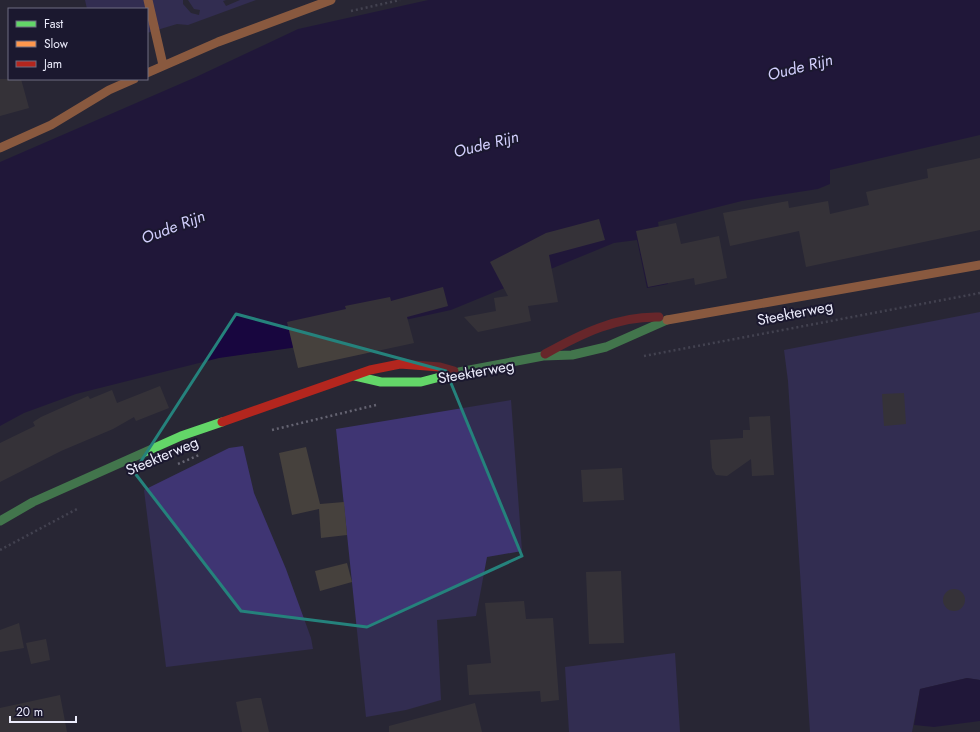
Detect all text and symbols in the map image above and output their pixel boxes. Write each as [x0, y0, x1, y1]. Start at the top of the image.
legend [8, 8, 148, 80]
text: Fast [44, 15, 63, 33]
text: Slow [44, 35, 69, 53]
water label: Oude Rijn [765, 48, 835, 86]
text: Jam [42, 55, 62, 73]
water label: Oude Rijn [451, 125, 521, 163]
water label: Oude Rijn [138, 204, 208, 250]
street label: Steekterweg [755, 295, 835, 331]
street label: Steekterweg [436, 354, 516, 390]
street label: Steekterweg [122, 431, 202, 481]
scale bar [10, 698, 76, 724]
text: 20 m [16, 703, 43, 721]

